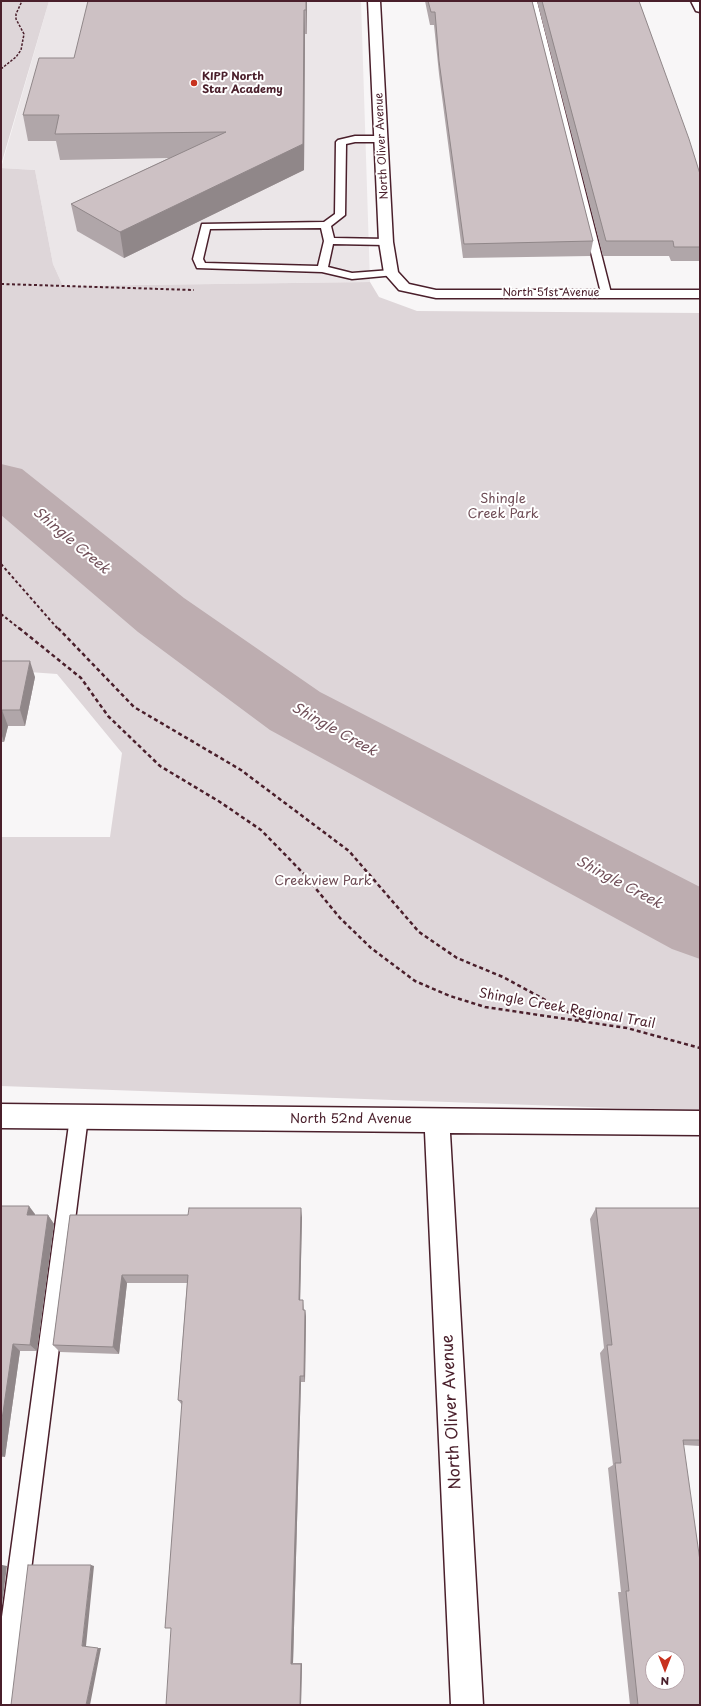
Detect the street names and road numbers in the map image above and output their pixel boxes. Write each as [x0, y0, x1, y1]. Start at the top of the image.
street label: North Oliver Avenue [373, 92, 391, 200]
street label: North 51st Avenue [502, 286, 600, 300]
street label: Shingle Creek Regional Trail [477, 986, 657, 1032]
street label: North 52nd Avenue [290, 1111, 412, 1127]
street label: North Oliver Avenue [438, 1334, 466, 1490]

